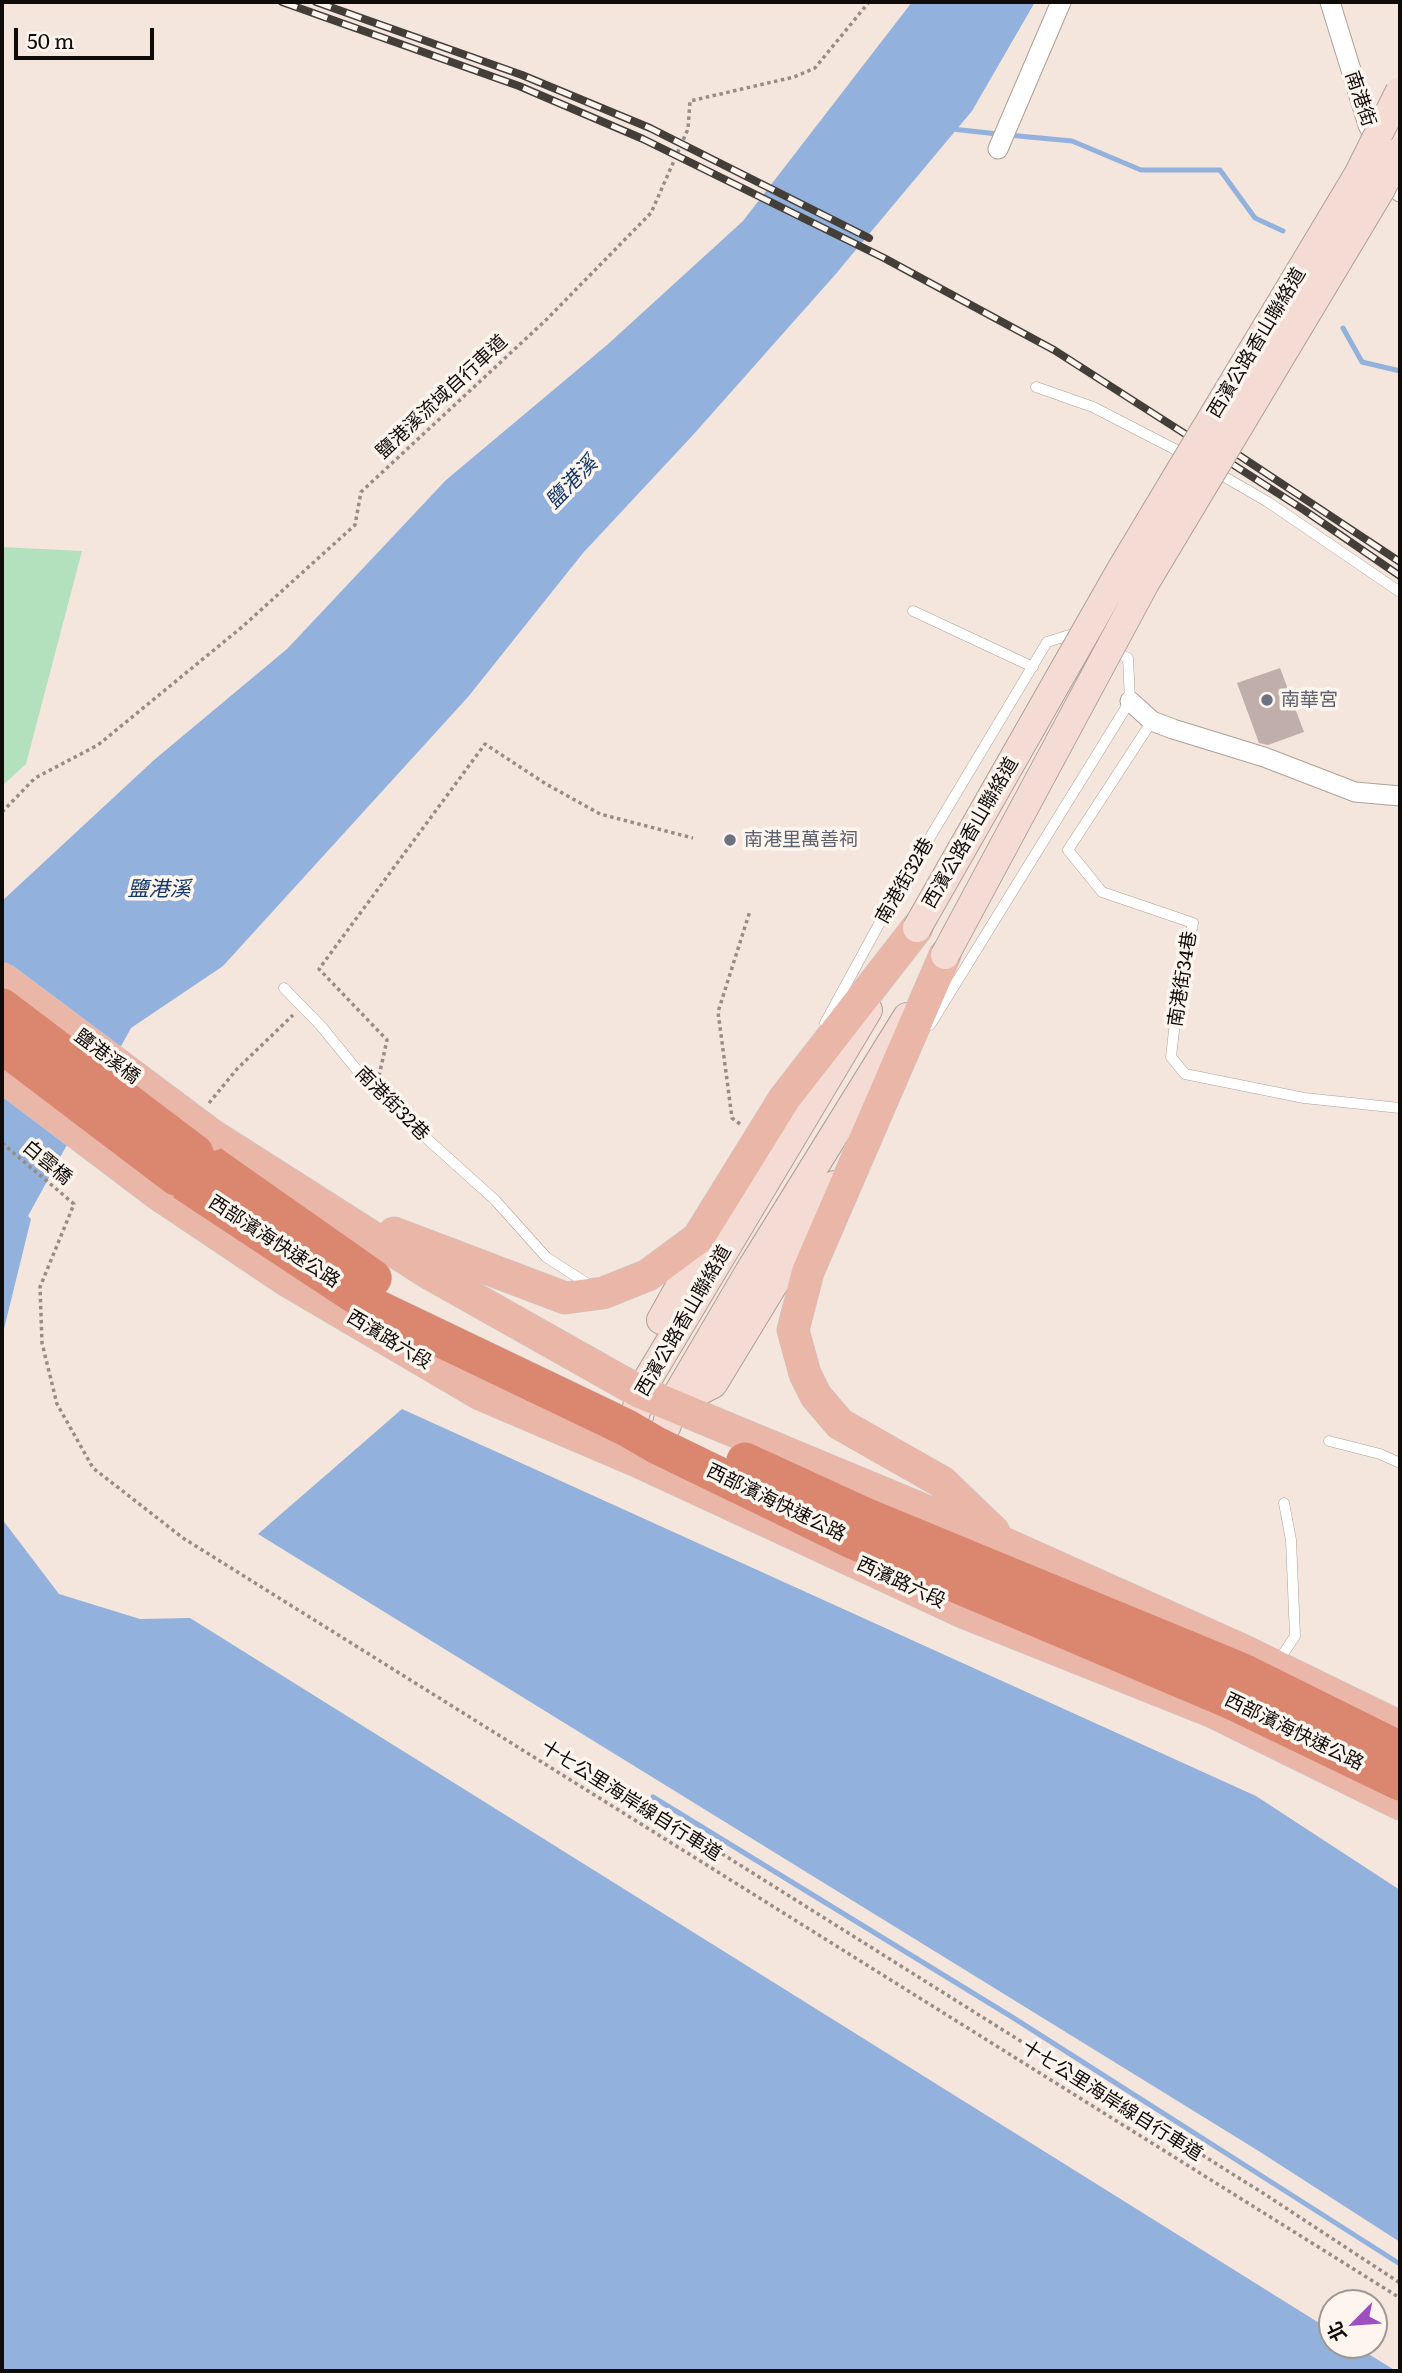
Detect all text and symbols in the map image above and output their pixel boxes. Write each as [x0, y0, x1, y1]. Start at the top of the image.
scale bar [18, 14, 158, 58]
text: 50 m [27, 24, 74, 55]
street label: 南港街 [1340, 68, 1380, 130]
street label: 西濱公路香山聯絡道 [1203, 264, 1311, 422]
street label: 鹽港溪流域自行車道 [372, 330, 512, 464]
water label: 鹽港溪 [541, 452, 603, 514]
place label: 南華宮 [1281, 689, 1338, 711]
marker: 南華宮 [1259, 692, 1275, 708]
street label: 西濱公路香山聯絡道 [918, 753, 1024, 913]
place label: 南港里萬善祠 [744, 829, 858, 851]
marker: 南港里萬善祠 [722, 832, 738, 848]
street label: 南港街32巷 [871, 834, 939, 928]
water label: 鹽港溪 [128, 877, 190, 903]
street label: 南港街34巷 [1164, 929, 1202, 1029]
street label: 鹽港溪橋 [70, 1025, 144, 1089]
street label: 南港街32巷 [350, 1062, 434, 1146]
street label: 白雲橋 [18, 1136, 76, 1190]
street label: 西部濱海快速公路 [204, 1191, 344, 1293]
street label: 西濱公路香山聯絡道 [631, 1241, 737, 1401]
street label: 西濱路六段 [342, 1306, 436, 1374]
street label: 西部濱海快速公路 [703, 1459, 849, 1547]
street label: 西濱路六段 [853, 1553, 949, 1613]
street label: 西部濱海快速公路 [1221, 1688, 1367, 1776]
street label: 十七公里海岸線自行車道 [536, 1736, 726, 1866]
street label: 十七公里海岸線自行車道 [1017, 2036, 1207, 2166]
north arrow [1318, 2289, 1388, 2359]
text: 北 [1319, 2318, 1352, 2347]

